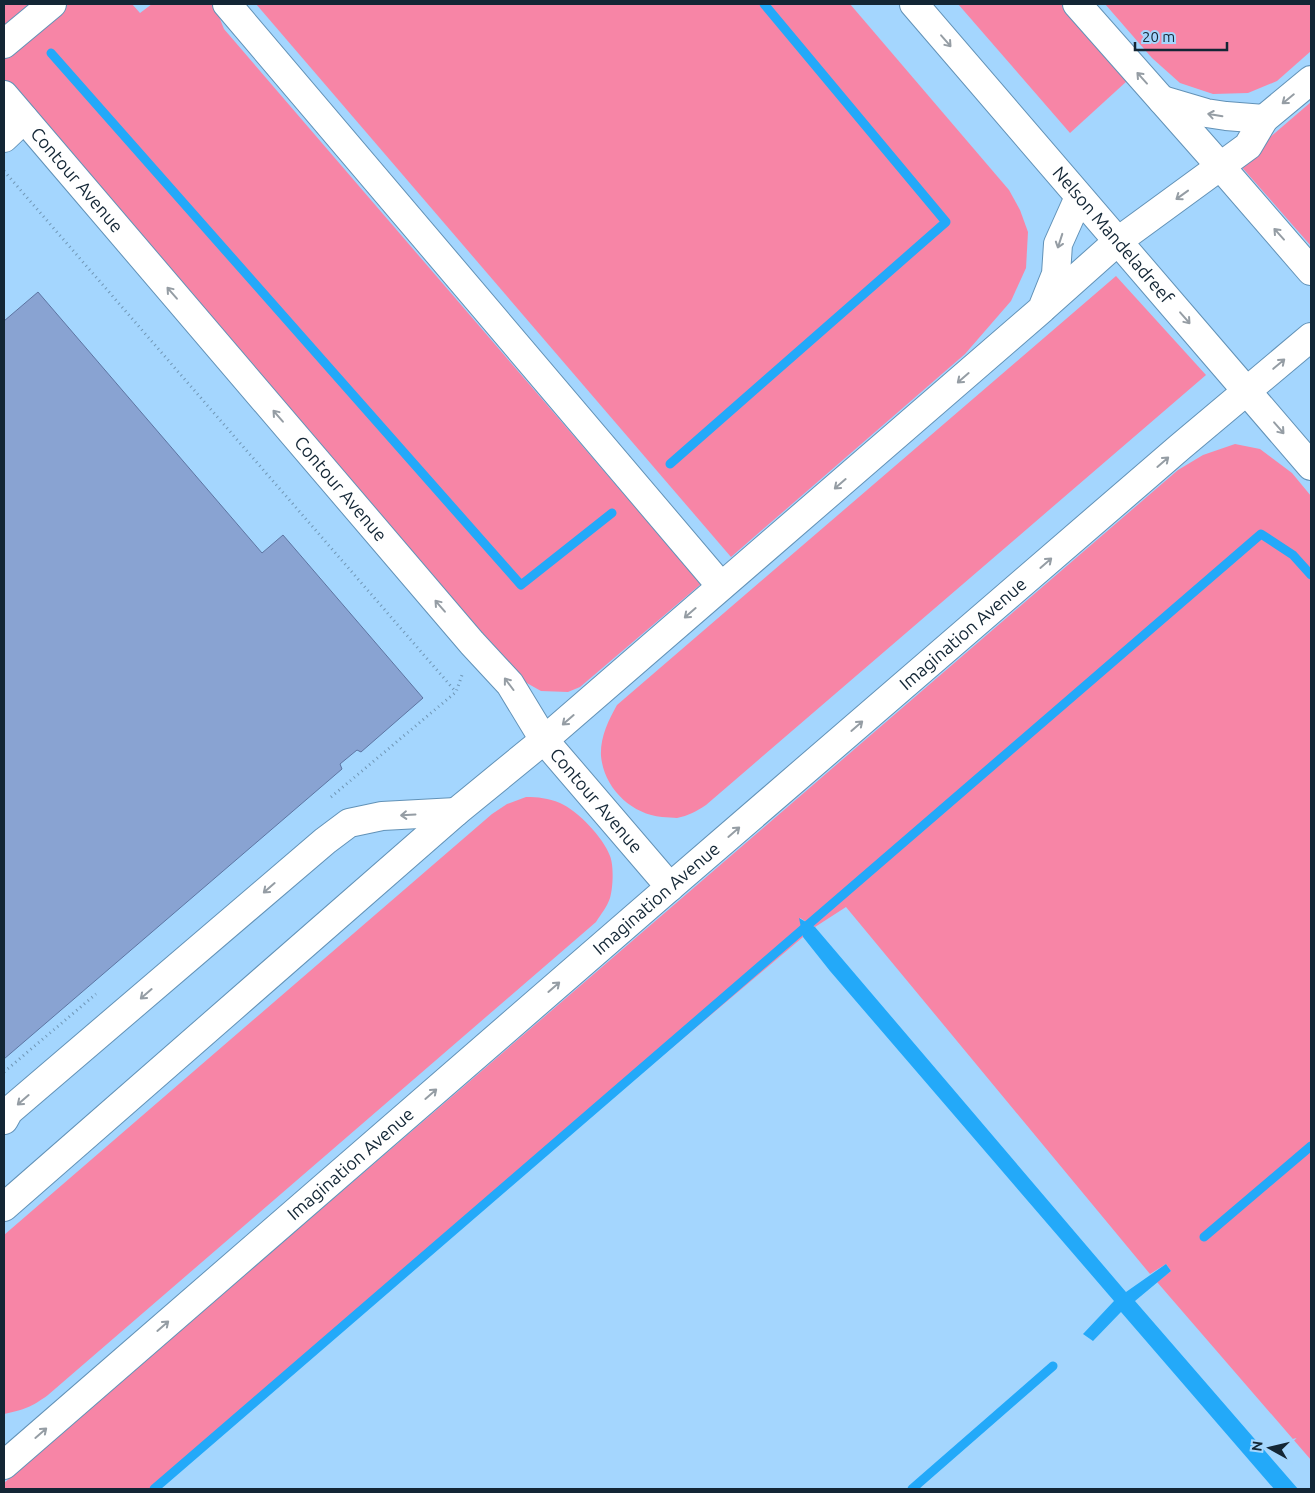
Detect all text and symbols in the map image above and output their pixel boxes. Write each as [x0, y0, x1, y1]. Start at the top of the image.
scale bar [1135, 20, 1228, 52]
text: 20 m [1142, 28, 1175, 45]
one-way arrow [940, 34, 952, 47]
one-way arrow [1137, 71, 1148, 84]
one-way arrow [1281, 94, 1294, 105]
one-way arrow [1208, 110, 1224, 120]
street label: Contour Avenue [27, 123, 128, 236]
street label: Nelson Mandeladreef [1049, 162, 1178, 307]
one-way arrow [1176, 190, 1189, 201]
one-way arrow [1273, 228, 1285, 241]
one-way arrow [1055, 233, 1065, 249]
one-way arrow [167, 286, 178, 299]
one-way arrow [1179, 311, 1190, 324]
one-way arrow [1272, 358, 1285, 369]
one-way arrow [957, 372, 970, 383]
one-way arrow [272, 410, 283, 423]
one-way arrow [1273, 421, 1285, 434]
street label: Contour Avenue [291, 432, 391, 545]
one-way arrow [1156, 456, 1169, 467]
one-way arrow [833, 478, 846, 490]
one-way arrow [1040, 557, 1053, 568]
street label: Imagination Avenue [895, 573, 1030, 693]
one-way arrow [434, 600, 446, 613]
one-way arrow [684, 607, 697, 619]
one-way arrow [504, 677, 514, 691]
one-way arrow [561, 714, 574, 726]
one-way arrow [850, 720, 863, 732]
street label: Contour Avenue [546, 744, 647, 856]
one-way arrow [400, 810, 416, 819]
one-way arrow [727, 826, 740, 838]
street label: Imagination Avenue [589, 838, 723, 958]
one-way arrow [263, 882, 276, 894]
one-way arrow [548, 981, 561, 993]
one-way arrow [140, 988, 153, 999]
one-way arrow [425, 1088, 438, 1099]
one-way arrow [16, 1094, 29, 1106]
street label: Imagination Avenue [283, 1103, 417, 1224]
one-way arrow [157, 1321, 170, 1332]
north arrow [1245, 1423, 1295, 1473]
one-way arrow [34, 1427, 47, 1439]
text: N [1248, 1440, 1266, 1452]

